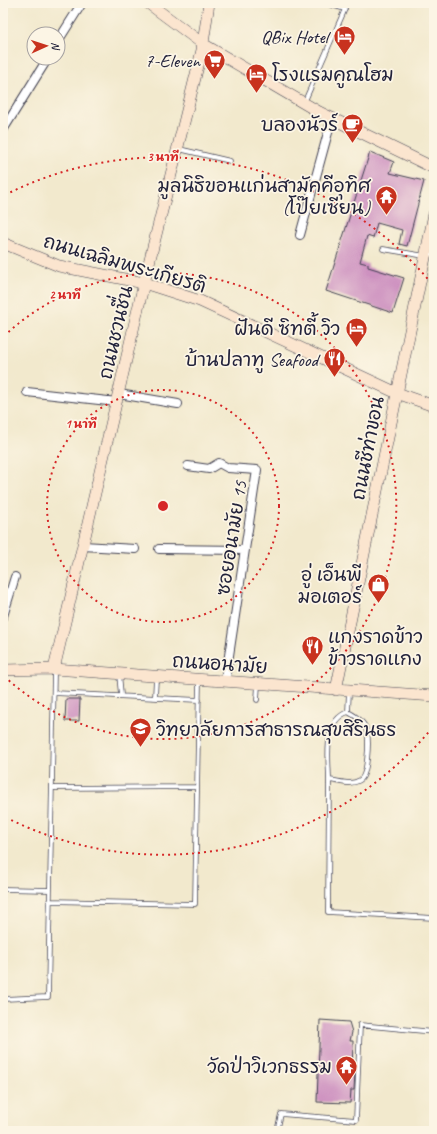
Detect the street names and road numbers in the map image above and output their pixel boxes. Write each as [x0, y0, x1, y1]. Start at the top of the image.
street label: ถนนเฉลิมพระเกียรติ [41, 229, 209, 299]
street label: ถนนชวนชื่น [88, 281, 139, 382]
street label: ถนนชีท่าขอน [346, 394, 390, 502]
street label: ซอยอนามัย 15 [211, 478, 253, 597]
street label: ถนนอนามัย [171, 649, 269, 679]

